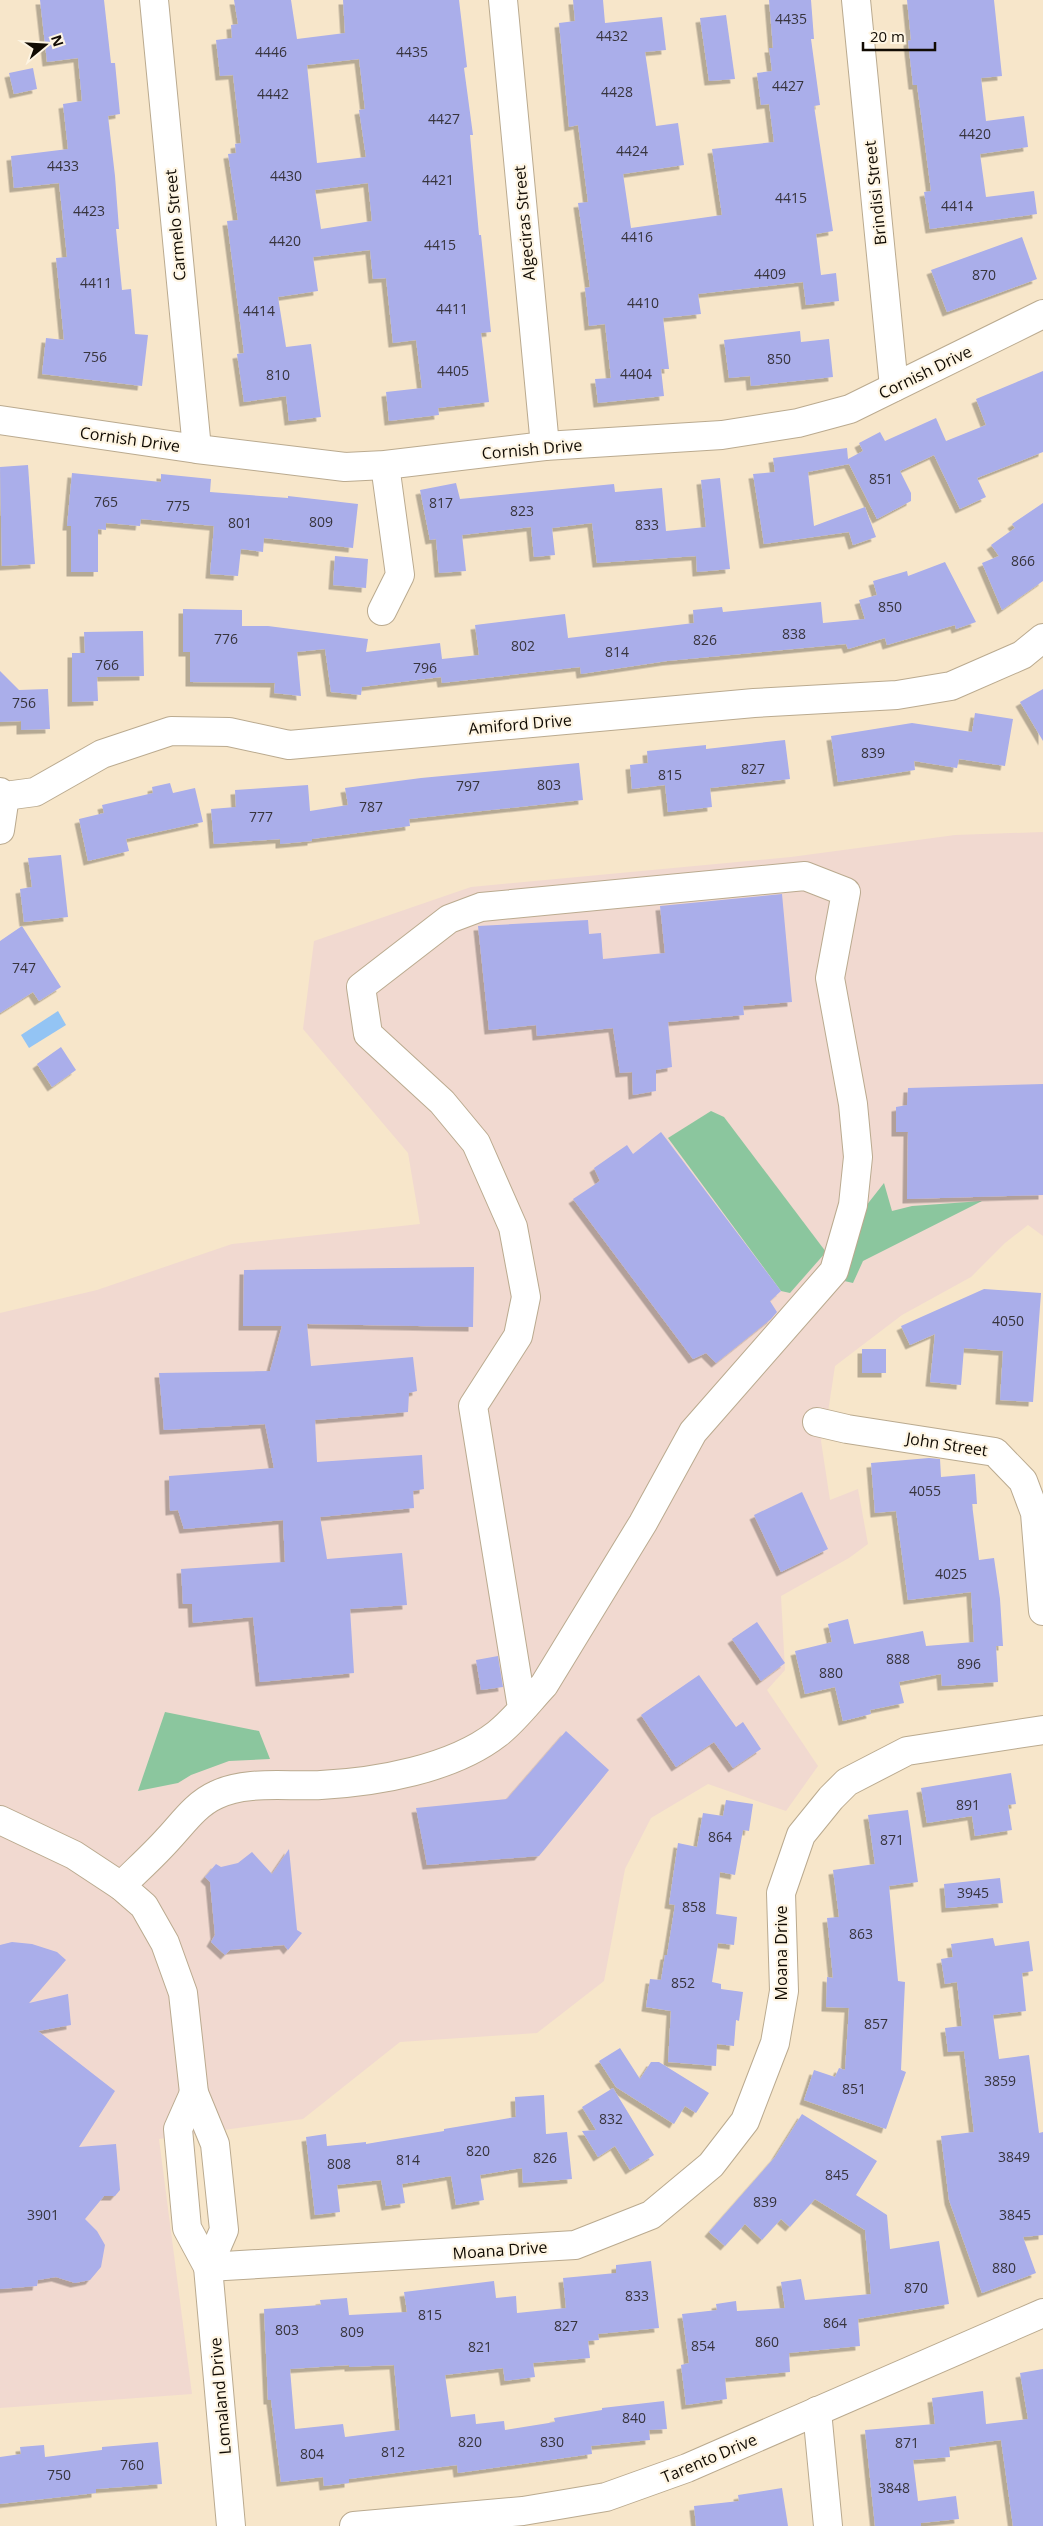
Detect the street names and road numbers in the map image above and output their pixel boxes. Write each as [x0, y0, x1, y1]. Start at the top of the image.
street label: Brindisi Street [859, 139, 891, 246]
street label: Algeciras Street [508, 164, 540, 281]
street label: Carmelo Street [159, 168, 191, 282]
street label: Cornish Drive [875, 340, 975, 404]
street label: Cornish Drive [79, 421, 181, 457]
street label: Cornish Drive [481, 434, 583, 464]
street label: Amiford Drive [467, 709, 573, 739]
street label: John Street [903, 1426, 990, 1461]
street label: Moana Drive [770, 1906, 792, 2000]
street label: Moana Drive [452, 2236, 548, 2264]
street label: Lomaland Drive [204, 2336, 236, 2456]
street label: Tarento Drive [658, 2428, 760, 2488]

